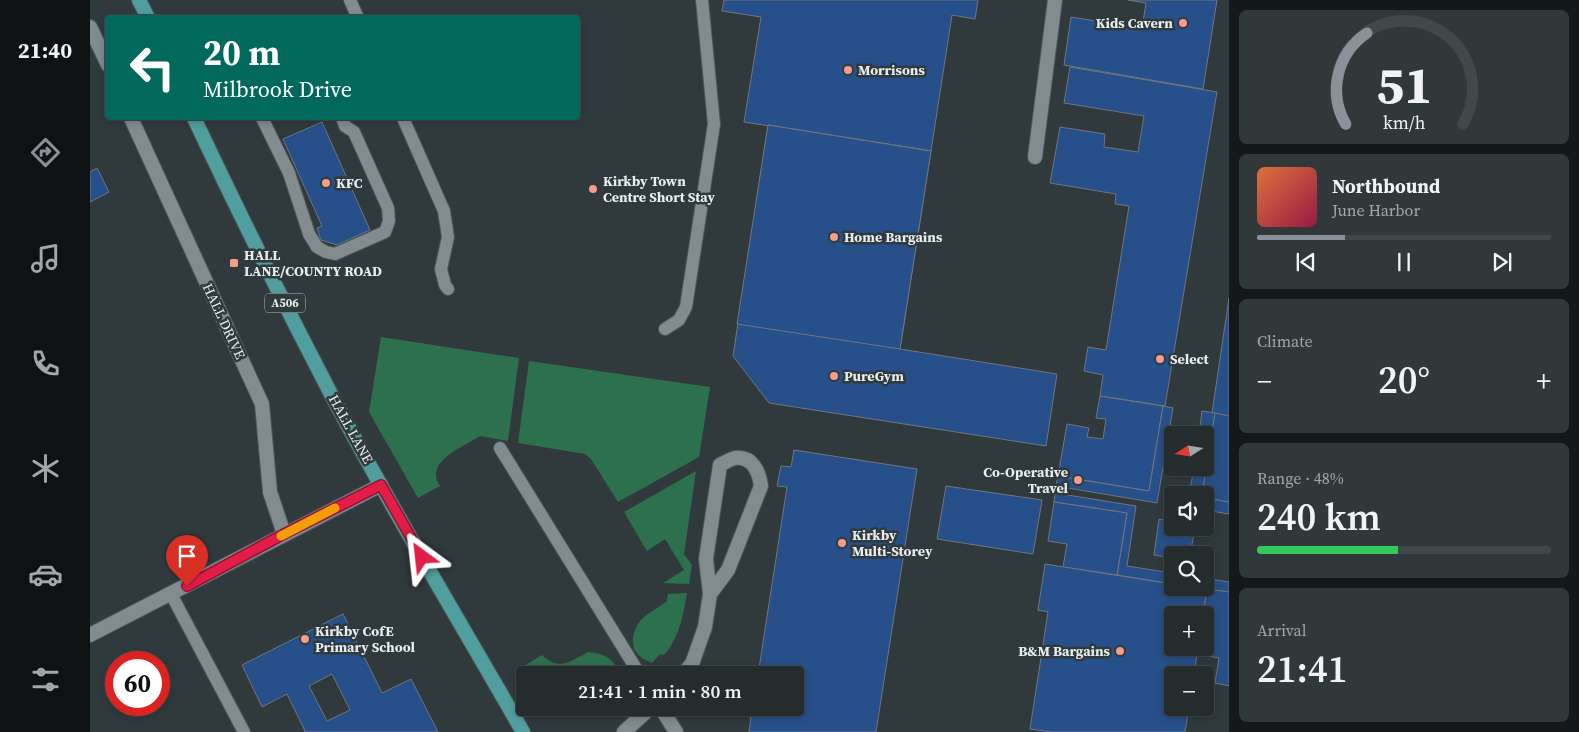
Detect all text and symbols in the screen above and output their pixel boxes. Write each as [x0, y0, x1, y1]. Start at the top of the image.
place label: Kids Cavern [1096, 13, 1173, 33]
marker: Kids Cavern [1177, 17, 1189, 29]
text: 20 m [203, 29, 280, 77]
text: 21:40 [18, 35, 72, 65]
icon: left [120, 35, 185, 100]
text: 51 [1376, 49, 1432, 120]
place label: Morrisons [858, 60, 925, 80]
marker: Morrisons [842, 64, 854, 76]
text: Milbrook Drive [203, 74, 352, 104]
text: km/h [1383, 110, 1426, 135]
icon: directions [28, 135, 63, 170]
place label: Kirkby Town Centre Short Stay [603, 171, 715, 207]
place label: KFC [336, 173, 363, 193]
text: Northbound [1332, 173, 1440, 199]
marker: KFC [320, 177, 332, 189]
marker: Kirkby Town Centre Short Stay [587, 183, 599, 195]
text: June Harbor [1332, 199, 1420, 221]
place label: Home Bargains [844, 227, 943, 247]
marker: Home Bargains [828, 231, 840, 243]
icon: music [28, 241, 63, 276]
place label: HALL LANE/COUNTY ROAD [244, 245, 382, 281]
icon: previous [1292, 248, 1320, 276]
icon: pause [1390, 248, 1418, 276]
icon: next [1488, 248, 1516, 276]
marker: HALL LANE/COUNTY ROAD [228, 257, 240, 269]
street label: HALL DRIVE [198, 280, 250, 362]
road number: A506 [265, 294, 305, 312]
text: Climate [1257, 330, 1313, 352]
icon: phone [28, 346, 63, 381]
place label: Select [1170, 349, 1210, 369]
marker: Select [1154, 353, 1166, 365]
text: 20° [1378, 354, 1430, 406]
text: − [1257, 362, 1272, 400]
text: + [1536, 362, 1551, 400]
place label: PureGym [844, 366, 904, 386]
marker: PureGym [828, 370, 840, 382]
street label: HALL LANE [324, 391, 378, 467]
north arrow [1164, 426, 1214, 476]
map controls [1164, 426, 1214, 716]
icon: climate [28, 451, 63, 486]
place label: Co-Operative Travel [983, 462, 1068, 498]
text: Range · 48% [1257, 467, 1344, 489]
marker: Co-Operative Travel [1072, 474, 1084, 486]
button: sound [1164, 486, 1214, 536]
text: 240 km [1257, 491, 1381, 543]
place label: Kirkby Multi-Storey [852, 525, 933, 561]
position arrow [395, 530, 447, 582]
pin [166, 535, 208, 586]
marker: Kirkby Multi-Storey [836, 537, 848, 549]
icon: arrive [173, 542, 201, 570]
button: search [1164, 546, 1214, 596]
icon: car [28, 557, 63, 592]
button: + [1164, 606, 1214, 656]
text: Arrival [1257, 619, 1306, 641]
place label: Kirkby CofE Primary School [315, 621, 416, 657]
marker: Kirkby CofE Primary School [299, 633, 311, 645]
place label: B&M Bargains [1018, 641, 1111, 661]
text: 21:41 [1257, 643, 1347, 695]
marker: B&M Bargains [1114, 645, 1126, 657]
speed limit sign: 60 [105, 651, 170, 716]
icon: filters [28, 662, 63, 697]
button: − [1164, 666, 1214, 716]
text: 21:41 · 1 min · 80 m [578, 678, 742, 704]

